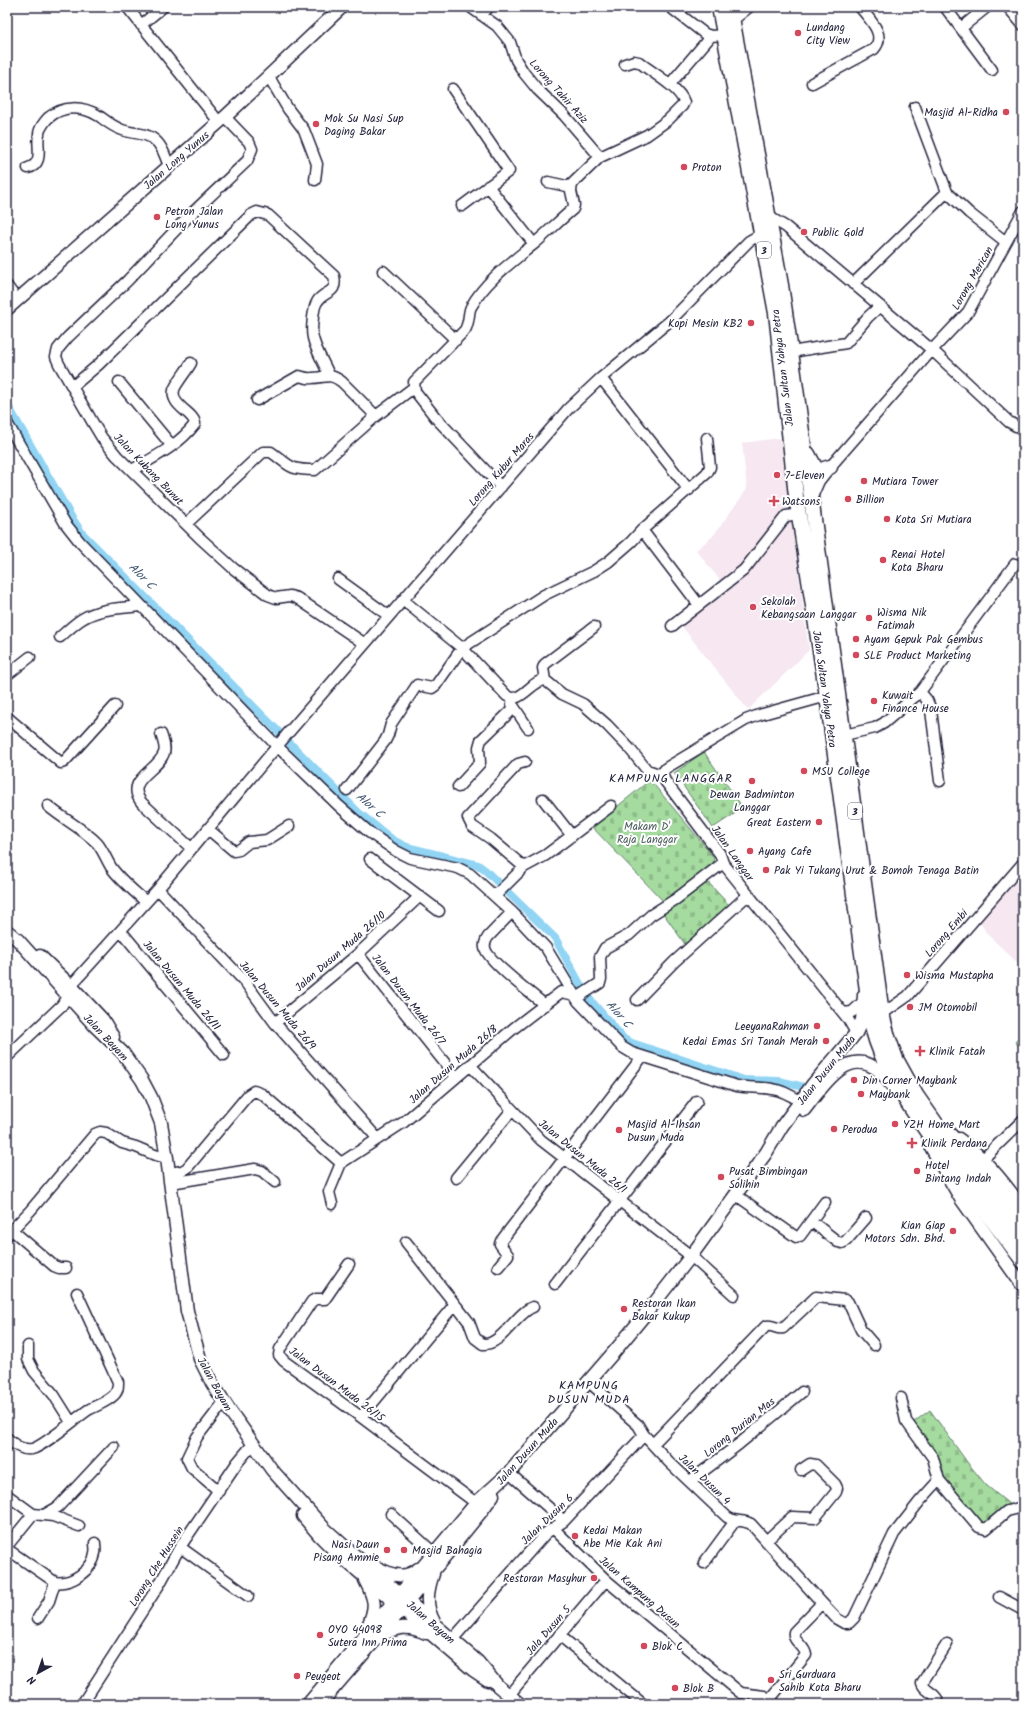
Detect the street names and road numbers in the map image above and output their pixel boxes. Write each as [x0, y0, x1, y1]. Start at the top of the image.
street label: Lorong Tahir Aziz [524, 55, 592, 128]
street label: Jalan Long Yunus [140, 127, 214, 195]
road number: 3 [757, 242, 771, 258]
street label: Lorong Merican [947, 243, 998, 314]
street label: Jalan Sultan Yahya Petra [767, 308, 799, 428]
street label: Lorong Kubur Maras [464, 428, 539, 511]
street label: Jalan Kubang Bunut [109, 429, 188, 510]
street label: Jalan Sultan Yahya Petra [807, 629, 841, 749]
road number: 3 [848, 803, 862, 819]
street label: Jalan Langgar [706, 822, 759, 886]
street label: Lorong Embi [921, 905, 973, 962]
street label: Jalan Dusun Muda 26/10 [291, 907, 391, 996]
street label: Jalan Dusun Muda 26/11 [138, 936, 225, 1035]
street label: Jalan Dusun Muda 26/7 [367, 950, 450, 1050]
street label: Jalan Dusun Muda 26/9 [234, 957, 320, 1055]
street label: Jalan Bayam [78, 1010, 132, 1066]
street label: Jalan Dusun Muda 26/8 [405, 1021, 503, 1109]
street label: Jalan Dusun Muda [793, 1032, 861, 1110]
street label: Jalan Dusun Muda 26/1 [534, 1115, 631, 1198]
street label: Jalan Dusun Muda 26/15 [285, 1343, 389, 1428]
street label: Jalan Bayam [192, 1354, 237, 1415]
street label: Lorong Durian Mas [700, 1393, 780, 1462]
street label: Jalan Dusun Muda [492, 1414, 563, 1490]
street label: Jalan Dusun 4 [674, 1450, 735, 1510]
street label: Jalan Dusun 6 [517, 1490, 578, 1550]
street label: Lorong Che Hussein [125, 1522, 189, 1610]
street label: Jalan Kampung Dusun [595, 1552, 684, 1633]
street label: Jalan Bayam [402, 1596, 459, 1649]
street label: Jala Dusun 5 [522, 1601, 576, 1660]

